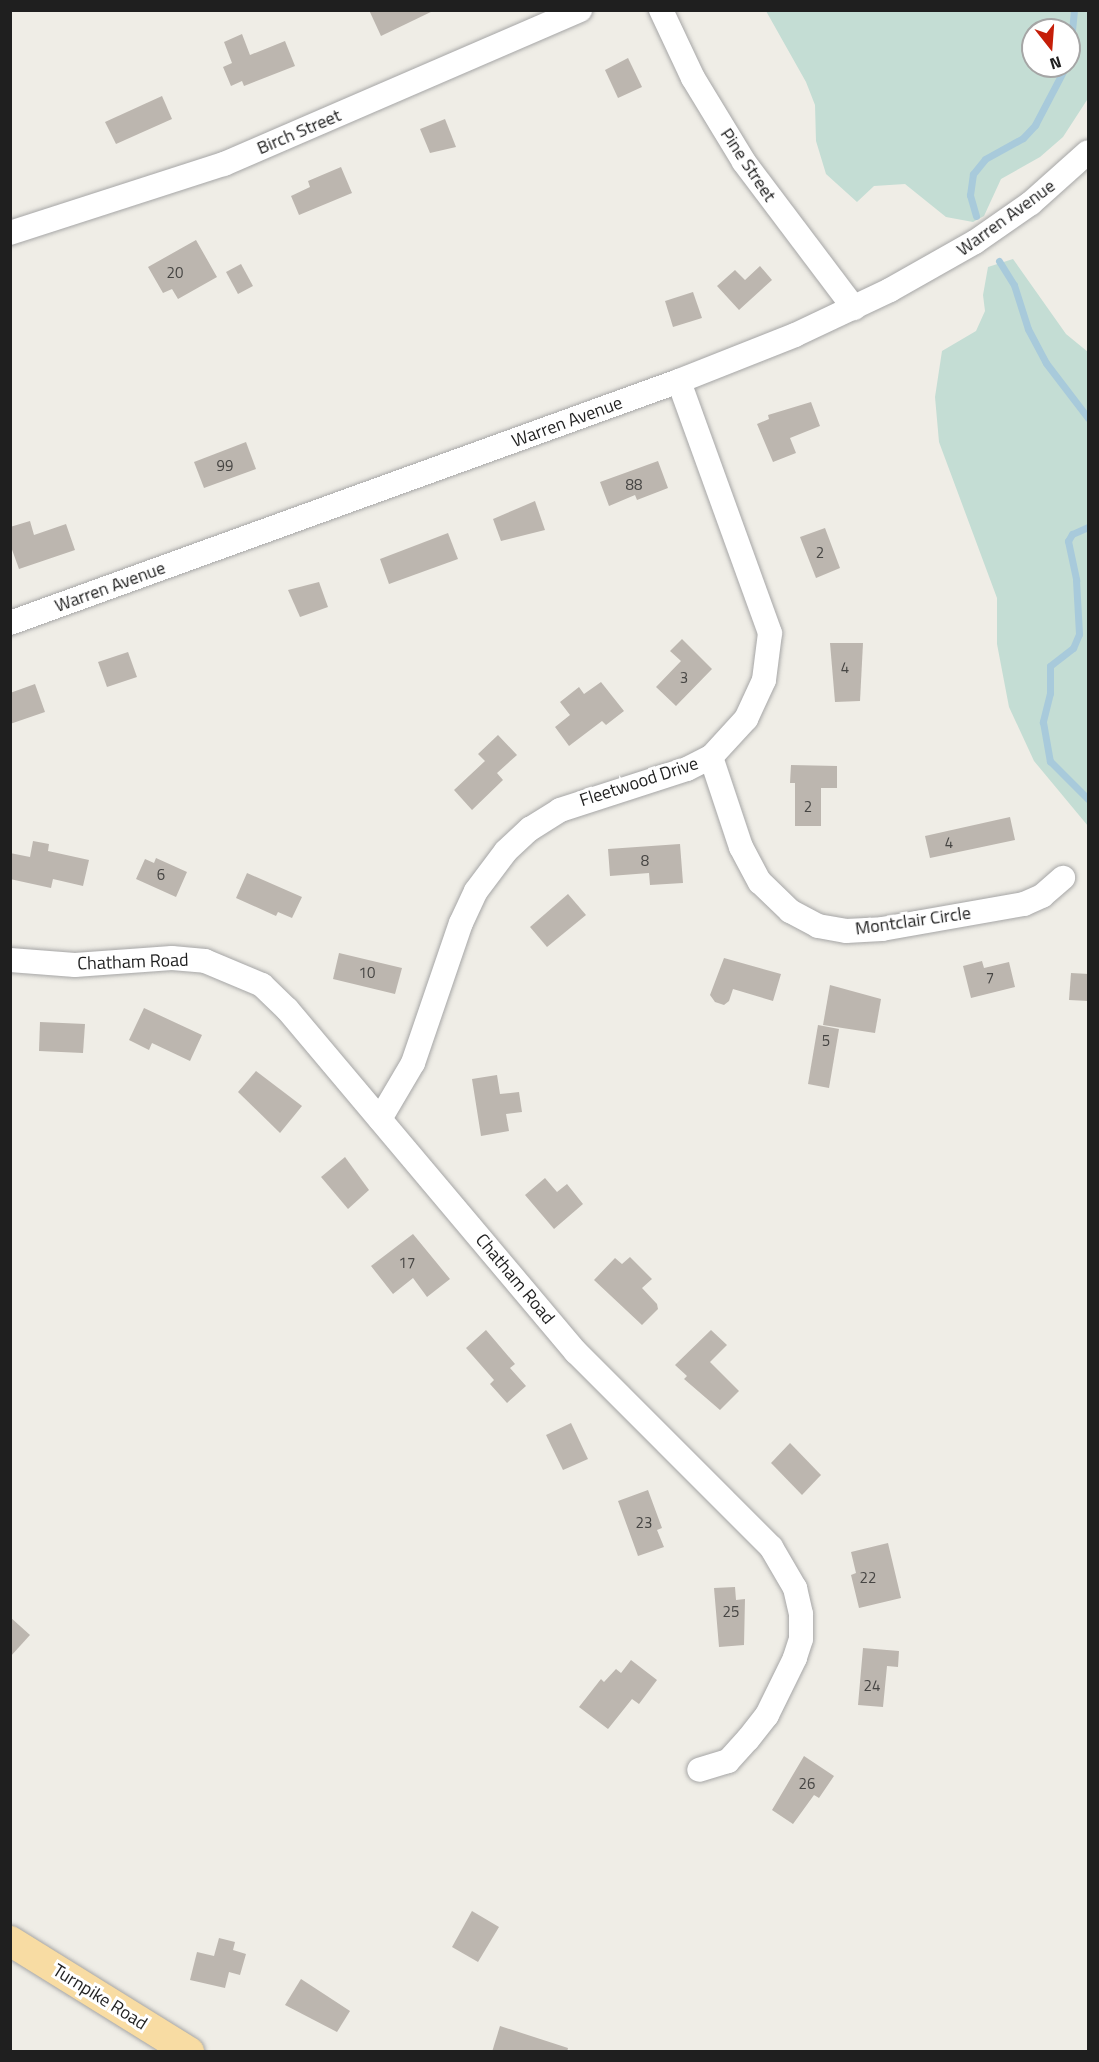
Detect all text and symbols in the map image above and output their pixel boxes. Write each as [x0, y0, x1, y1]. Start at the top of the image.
north arrow [1021, 18, 1081, 78]
text: N [1047, 50, 1064, 76]
street label: Birch Street [254, 105, 344, 159]
street label: Pine Street [716, 124, 780, 206]
street label: Warren Avenue [953, 175, 1059, 261]
house number: 20 [167, 264, 183, 282]
street label: Warren Avenue [509, 392, 625, 452]
house number: 99 [217, 457, 233, 475]
house number: 88 [626, 476, 642, 494]
house number: 2 [816, 544, 824, 562]
street label: Warren Avenue [52, 557, 168, 617]
house number: 4 [841, 659, 849, 677]
house number: 3 [680, 669, 688, 687]
street label: Fleetwood Drive [577, 753, 701, 811]
house number: 2 [804, 798, 812, 816]
house number: 4 [945, 834, 953, 852]
house number: 8 [641, 852, 649, 870]
house number: 6 [157, 866, 165, 884]
street label: Montclair Circle [854, 902, 972, 940]
street label: Chatham Road [77, 949, 189, 975]
house number: 10 [359, 964, 375, 982]
house number: 7 [986, 969, 994, 987]
house number: 5 [822, 1032, 830, 1050]
street label: Chatham Road [471, 1229, 559, 1329]
house number: 17 [399, 1254, 415, 1272]
house number: 23 [636, 1514, 652, 1532]
house number: 22 [860, 1569, 876, 1587]
house number: 25 [723, 1603, 739, 1621]
house number: 24 [864, 1677, 880, 1695]
house number: 26 [799, 1775, 815, 1793]
street label: Turnpike Road [49, 1959, 151, 2035]

